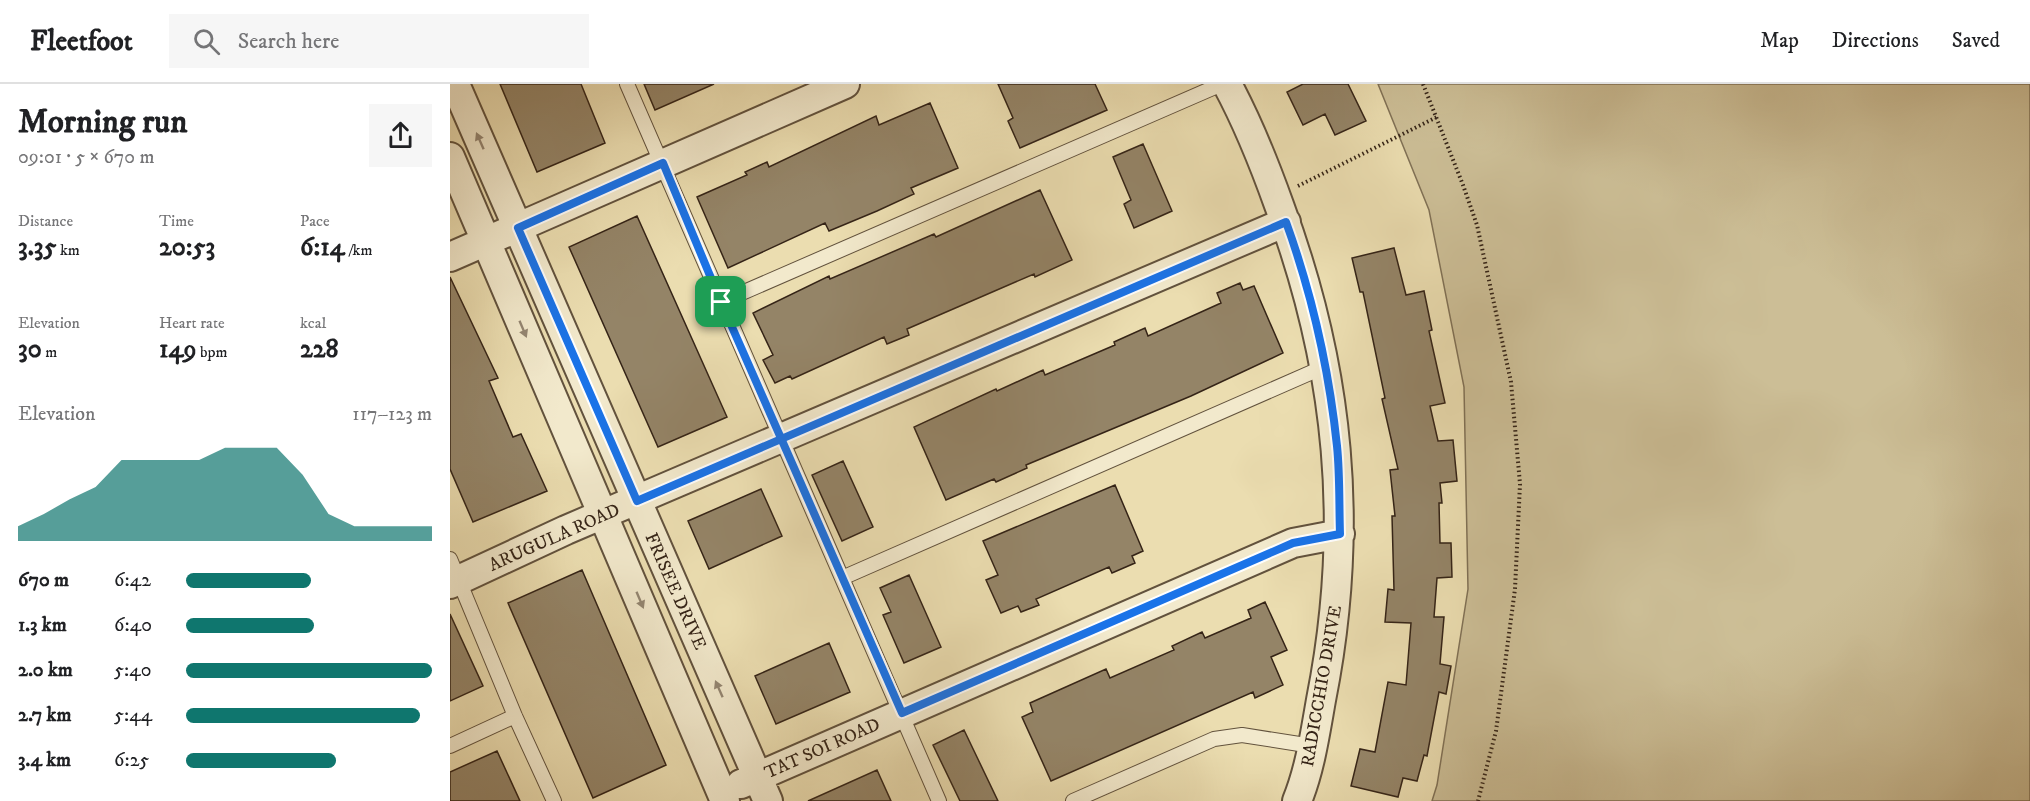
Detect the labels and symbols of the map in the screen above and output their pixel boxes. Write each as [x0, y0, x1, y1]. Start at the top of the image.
one-way arrow [475, 132, 485, 150]
pin [695, 276, 746, 327]
one-way arrow [518, 320, 528, 338]
street label: ARUGULA ROAD [485, 499, 623, 577]
street label: FRISEE DRIVE [639, 529, 711, 654]
one-way arrow [635, 592, 645, 610]
street label: RADICCHIO DRIVE [1297, 603, 1347, 769]
one-way arrow [714, 680, 724, 698]
street label: TAT SOI ROAD [761, 714, 884, 784]

